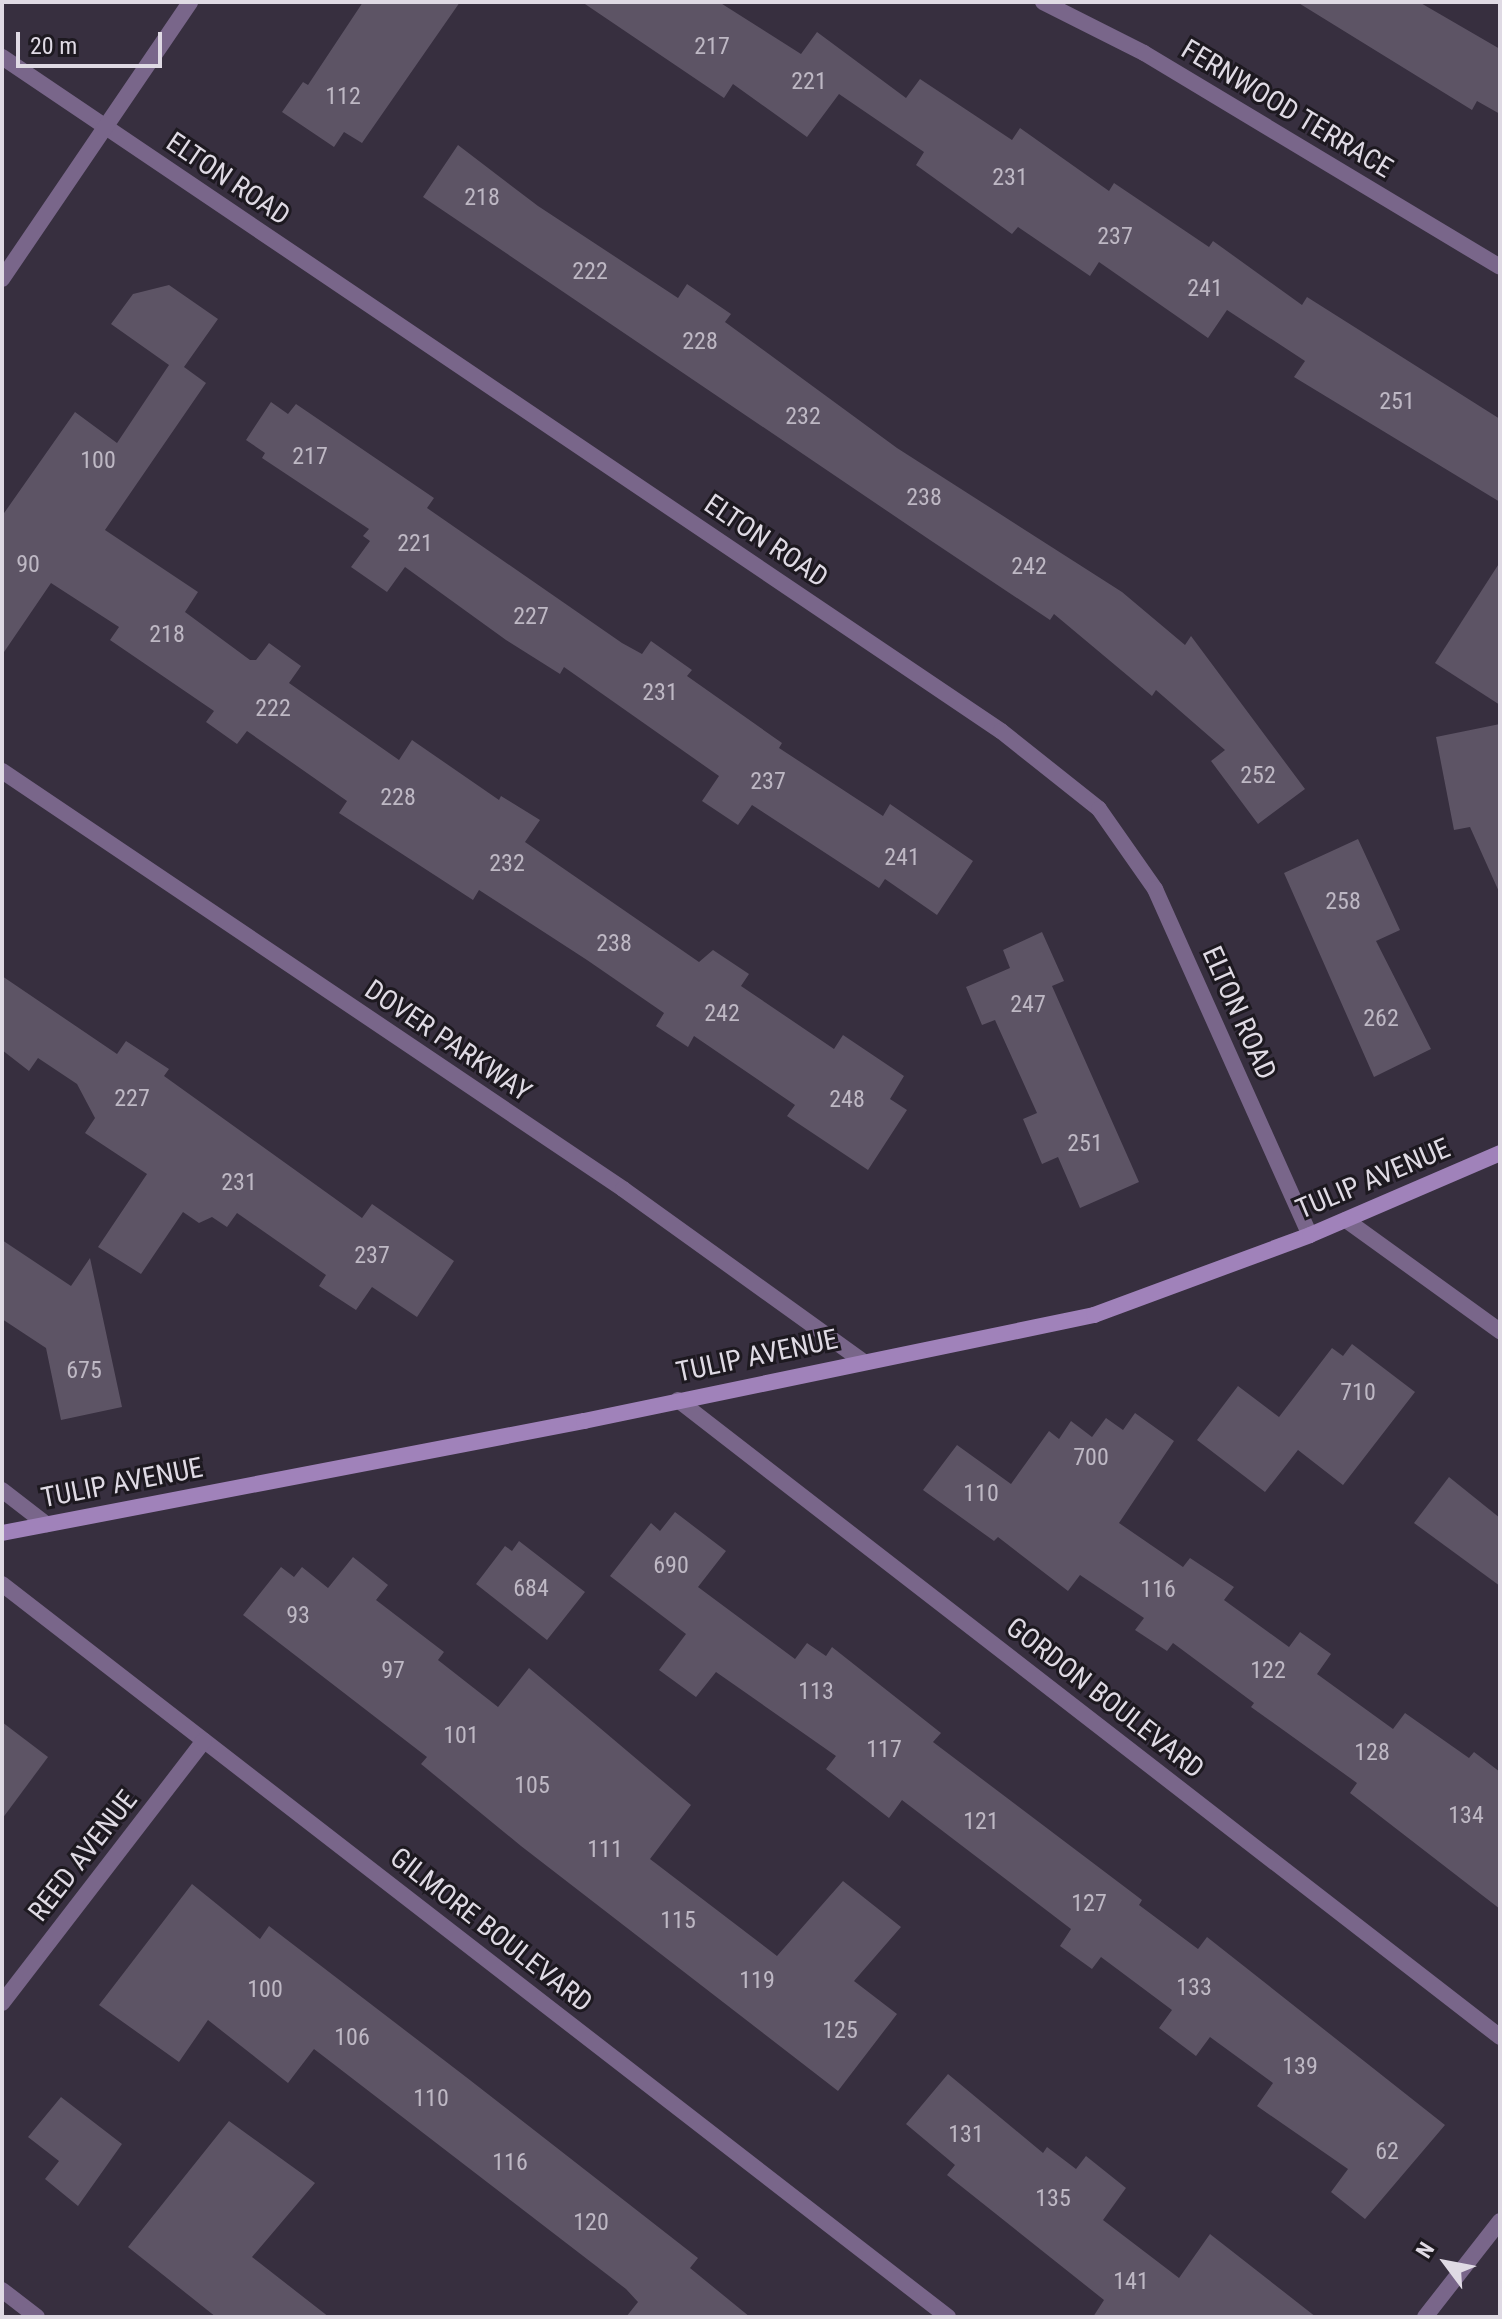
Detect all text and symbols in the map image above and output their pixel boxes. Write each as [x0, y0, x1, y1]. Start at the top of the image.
scale bar [20, 16, 166, 66]
text: 20 m [30, 32, 77, 60]
house number: 217 [694, 33, 730, 61]
street label: FERNWOOD TERRACE [1175, 33, 1399, 185]
house number: 221 [791, 68, 827, 96]
house number: 112 [325, 83, 361, 111]
street label: ELTON ROAD [160, 125, 296, 233]
house number: 231 [992, 164, 1028, 192]
house number: 218 [464, 184, 500, 212]
house number: 237 [1097, 223, 1133, 251]
house number: 222 [572, 258, 608, 286]
house number: 241 [1187, 275, 1223, 303]
house number: 228 [682, 328, 718, 356]
house number: 251 [1379, 388, 1415, 416]
house number: 232 [785, 403, 821, 431]
house number: 217 [292, 443, 328, 471]
house number: 100 [80, 447, 116, 475]
house number: 238 [906, 484, 942, 512]
street label: ELTON ROAD [698, 487, 834, 595]
house number: 221 [397, 530, 433, 558]
house number: 90 [16, 551, 40, 579]
house number: 242 [1011, 553, 1047, 581]
house number: 227 [513, 603, 549, 631]
house number: 218 [149, 621, 185, 649]
house number: 231 [642, 679, 678, 707]
house number: 222 [255, 695, 291, 723]
house number: 252 [1240, 762, 1276, 790]
house number: 237 [750, 768, 786, 796]
house number: 228 [380, 784, 416, 812]
house number: 241 [884, 844, 920, 872]
house number: 232 [489, 850, 525, 878]
house number: 258 [1325, 888, 1361, 916]
house number: 238 [596, 930, 632, 958]
street label: ELTON ROAD [1195, 941, 1283, 1085]
street label: DOVER PARKWAY [358, 973, 538, 1109]
house number: 247 [1010, 991, 1046, 1019]
house number: 242 [704, 1000, 740, 1028]
house number: 262 [1363, 1005, 1399, 1033]
house number: 227 [114, 1085, 150, 1113]
house number: 248 [829, 1086, 865, 1114]
house number: 251 [1067, 1130, 1103, 1158]
street label: TULIP AVENUE [1291, 1131, 1455, 1227]
house number: 231 [221, 1169, 257, 1197]
house number: 237 [354, 1242, 390, 1270]
street label: TULIP AVENUE [673, 1323, 841, 1389]
house number: 675 [66, 1357, 102, 1385]
house number: 710 [1340, 1379, 1376, 1407]
house number: 700 [1073, 1444, 1109, 1472]
street label: TULIP AVENUE [38, 1451, 206, 1515]
house number: 110 [963, 1480, 999, 1508]
house number: 690 [653, 1552, 689, 1580]
house number: 684 [513, 1575, 549, 1603]
house number: 116 [1140, 1576, 1176, 1604]
house number: 93 [286, 1602, 310, 1630]
street label: GORDON BOULEVARD [999, 1610, 1211, 1786]
house number: 97 [381, 1657, 405, 1685]
house number: 122 [1250, 1657, 1286, 1685]
house number: 113 [798, 1678, 834, 1706]
house number: 101 [443, 1722, 479, 1750]
house number: 117 [866, 1736, 902, 1764]
house number: 128 [1354, 1739, 1390, 1767]
house number: 105 [514, 1772, 550, 1800]
street label: REED AVENUE [22, 1784, 144, 1928]
house number: 134 [1448, 1802, 1484, 1830]
house number: 121 [963, 1808, 999, 1836]
house number: 111 [587, 1836, 623, 1864]
street label: GILMORE BOULEVARD [383, 1841, 599, 2019]
house number: 127 [1071, 1890, 1107, 1918]
house number: 115 [660, 1907, 696, 1935]
house number: 119 [739, 1967, 775, 1995]
house number: 133 [1176, 1974, 1212, 2002]
house number: 100 [247, 1976, 283, 2004]
house number: 125 [822, 2017, 858, 2045]
house number: 106 [334, 2024, 370, 2052]
house number: 139 [1282, 2053, 1318, 2081]
house number: 110 [413, 2085, 449, 2113]
house number: 131 [948, 2121, 984, 2149]
house number: 62 [1375, 2138, 1399, 2166]
house number: 116 [492, 2149, 528, 2177]
house number: 135 [1035, 2185, 1071, 2213]
house number: 120 [573, 2209, 609, 2237]
north arrow [1406, 2223, 1486, 2303]
text: N [1411, 2238, 1439, 2262]
house number: 141 [1113, 2268, 1149, 2296]

